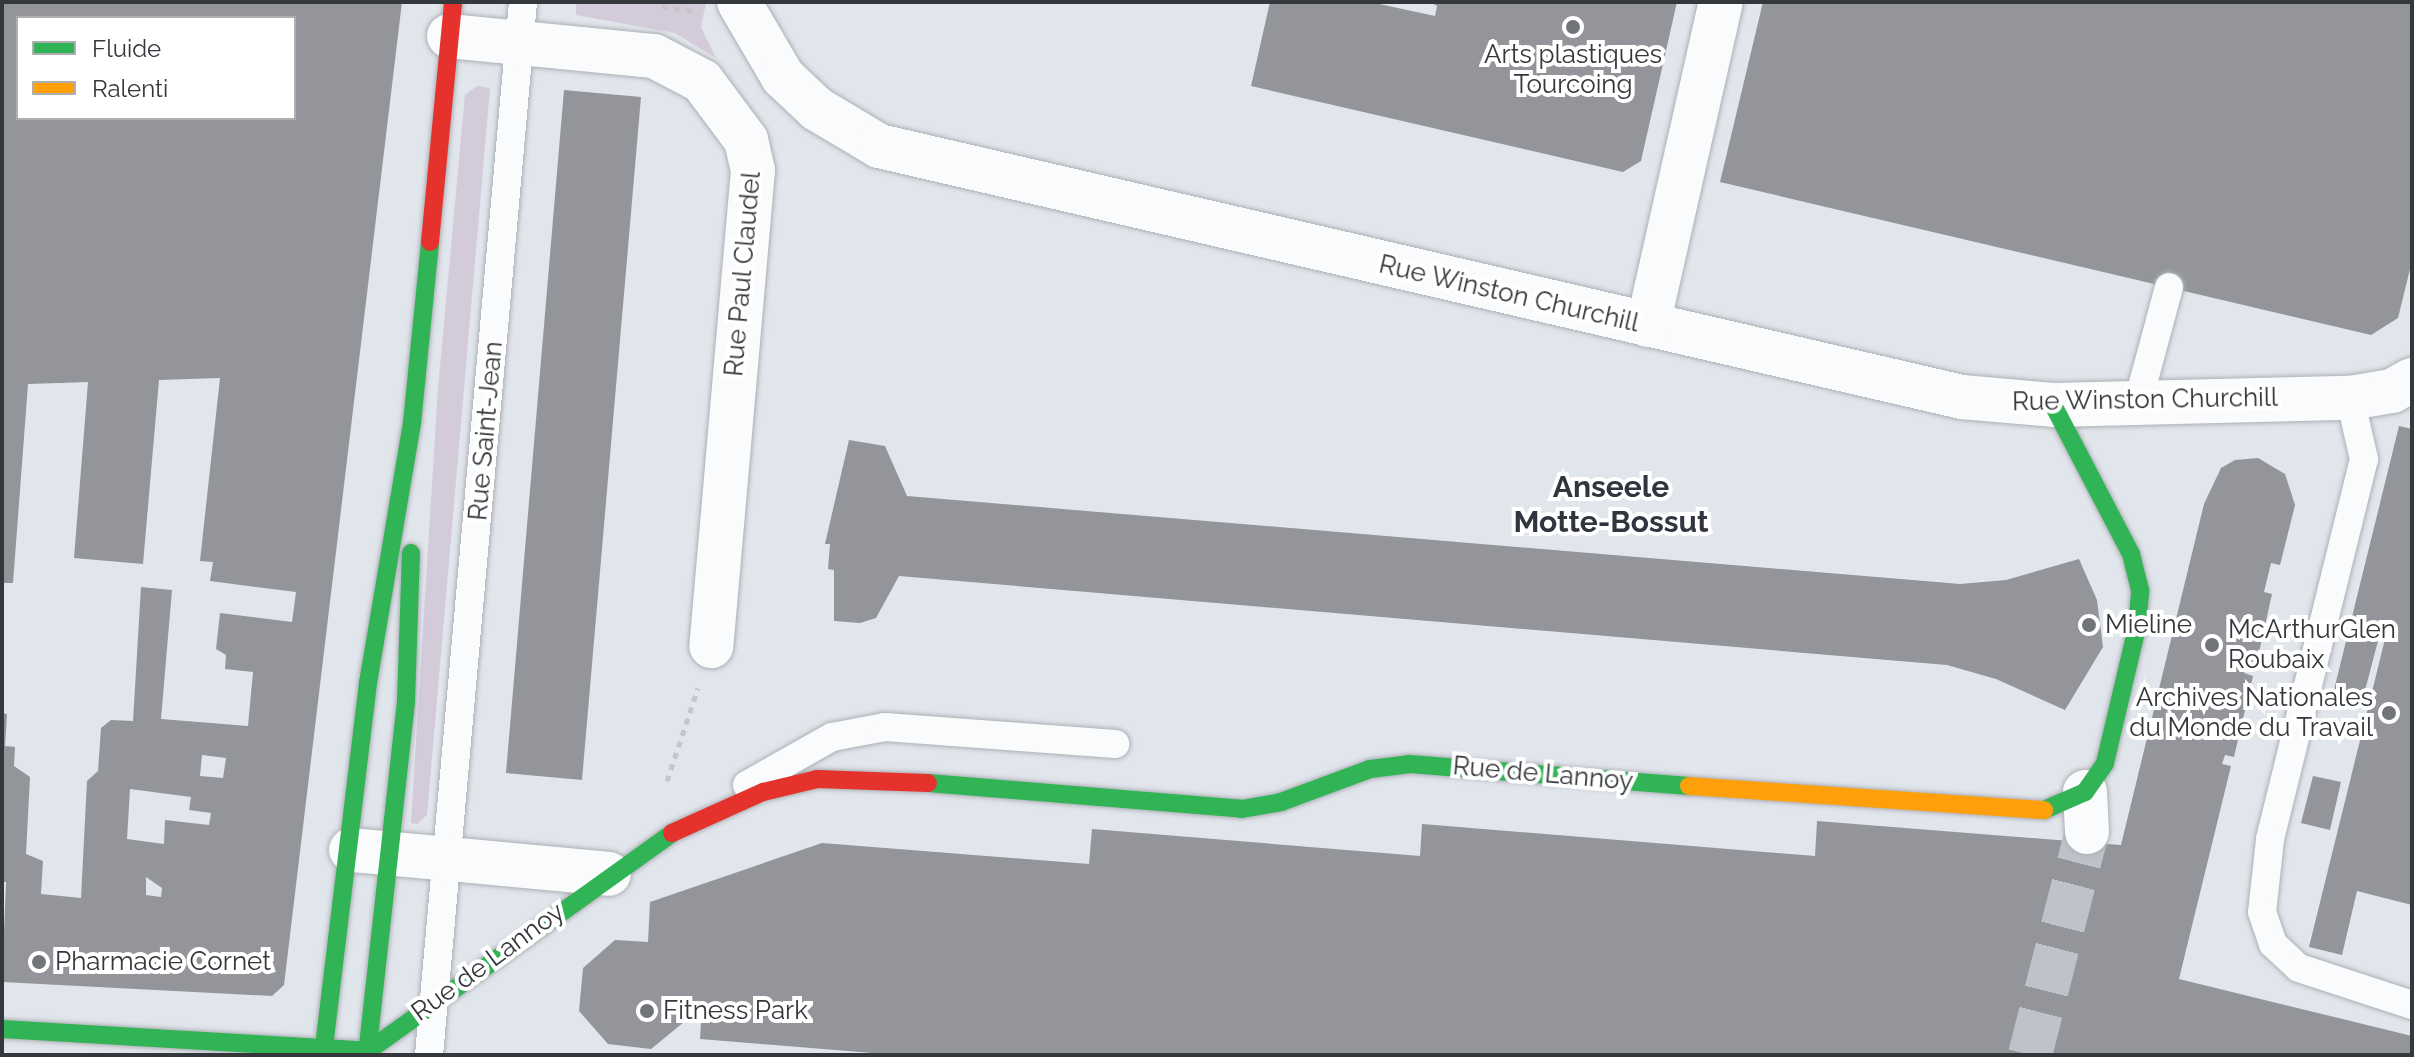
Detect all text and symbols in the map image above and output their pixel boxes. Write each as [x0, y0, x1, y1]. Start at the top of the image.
legend [16, 16, 296, 120]
marker: Arts plastiques Tourcoing [1564, 18, 1582, 36]
text: Fluide [92, 34, 161, 63]
place label: Arts plastiques Tourcoing [1484, 39, 1662, 100]
text: Ralenti [92, 74, 168, 103]
street label: Rue Paul Claudel [718, 170, 768, 378]
street label: Rue Winston Churchill [1375, 249, 1643, 339]
street label: Rue Saint-Jean [463, 340, 509, 522]
street label: Rue Winston Churchill [2011, 382, 2279, 418]
district label: Anseele Motte-Bossut [1513, 469, 1709, 540]
place label: Mieline [2105, 609, 2192, 641]
place label: McArthurGlen Roubaix [2228, 614, 2396, 676]
marker: Mieline [2080, 616, 2098, 634]
marker: McArthurGlen Roubaix [2203, 636, 2221, 654]
place label: Archives Nationales du Monde du Travail [2128, 682, 2373, 744]
marker: Archives Nationales du Monde du Travail [2380, 704, 2398, 722]
street label: Rue de Lannoy [1452, 751, 1634, 797]
street label: Rue de Lannoy [406, 896, 570, 1028]
place label: Pharmacie Cornet [55, 946, 271, 978]
marker: Pharmacie Cornet [30, 953, 48, 971]
place label: Fitness Park [663, 995, 808, 1027]
marker: Fitness Park [638, 1002, 656, 1020]

